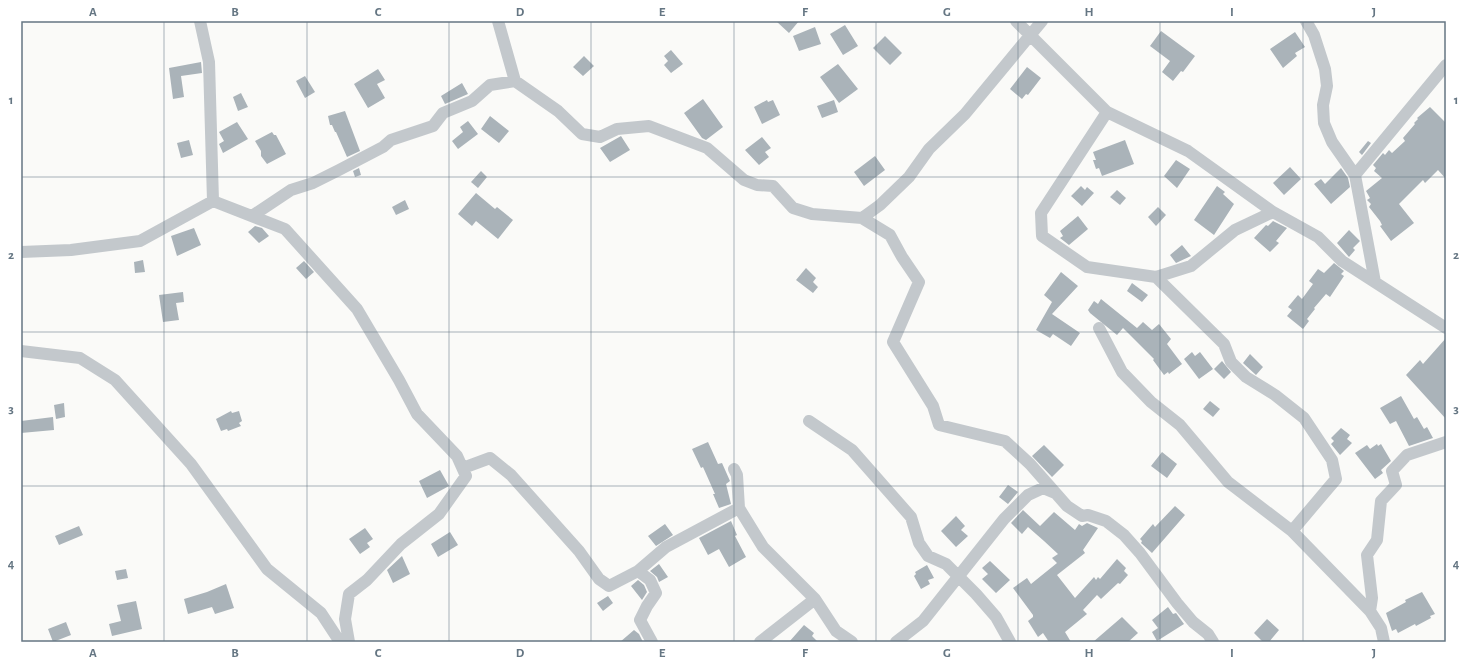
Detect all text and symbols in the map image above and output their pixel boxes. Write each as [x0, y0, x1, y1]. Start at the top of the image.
text: A [89, 6, 97, 19]
text: B [231, 6, 239, 19]
text: C [375, 6, 382, 19]
text: D [516, 6, 525, 19]
text: E [659, 6, 666, 19]
text: F [802, 6, 809, 19]
text: G [943, 6, 951, 19]
text: H [1084, 6, 1094, 19]
text: I [1230, 6, 1234, 19]
text: J [1372, 6, 1376, 19]
text: 1 [9, 94, 13, 107]
text: 1 [1454, 94, 1458, 107]
text: 2 [8, 249, 14, 262]
text: 2 [1453, 249, 1459, 262]
text: 3 [8, 403, 14, 416]
text: 3 [1453, 403, 1459, 416]
text: 4 [8, 558, 15, 571]
text: 4 [1453, 558, 1460, 571]
text: A [89, 647, 97, 660]
text: B [231, 647, 239, 660]
text: C [375, 647, 382, 660]
text: D [516, 647, 525, 660]
text: E [659, 647, 666, 660]
text: F [802, 647, 809, 660]
text: G [943, 647, 951, 660]
text: H [1084, 647, 1094, 660]
text: I [1230, 647, 1234, 660]
text: J [1372, 647, 1376, 660]

